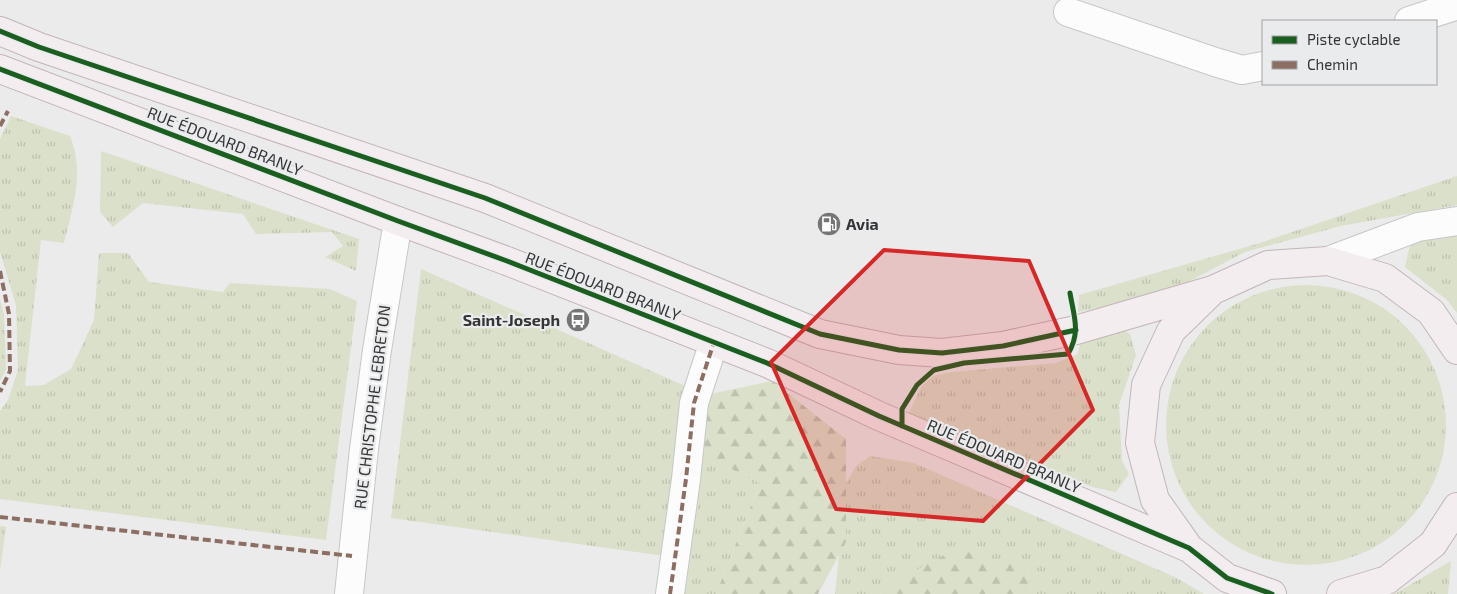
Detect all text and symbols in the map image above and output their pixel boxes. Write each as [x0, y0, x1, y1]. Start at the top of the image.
legend [1262, 20, 1437, 85]
text: Piste cyclable [1307, 30, 1401, 48]
text: Chemin [1307, 55, 1358, 73]
street label: RUE ÉDOUARD BRANLY [145, 102, 306, 179]
fuel station icon: Avia [816, 211, 842, 237]
place label: Avia [846, 214, 879, 233]
street label: RUE ÉDOUARD BRANLY [523, 247, 684, 324]
street label: RUE CHRISTOPHE LEBRETON [350, 304, 393, 510]
bus stop icon: Saint-Joseph [565, 307, 591, 333]
place label: Saint-Joseph [463, 310, 560, 329]
street label: RUE ÉDOUARD BRANLY [925, 415, 1084, 496]

